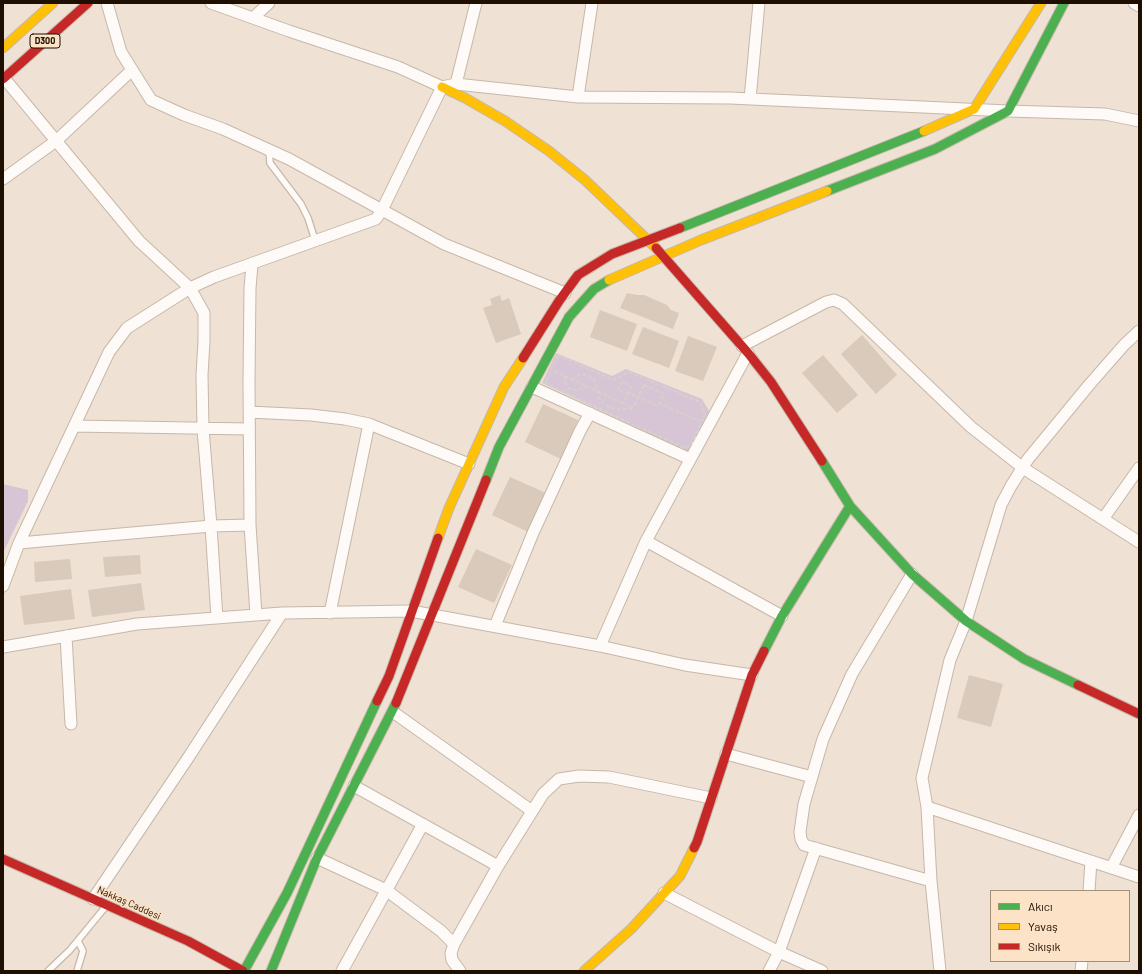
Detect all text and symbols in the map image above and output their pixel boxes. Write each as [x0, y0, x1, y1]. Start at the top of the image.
road number: D300 [30, 34, 60, 48]
street label: Nakkaş Caddesi [95, 884, 163, 922]
legend [990, 890, 1130, 962]
text: Akıcı [1028, 899, 1053, 913]
text: Yavaş [1028, 919, 1058, 933]
text: Sıkışık [1028, 939, 1060, 953]

